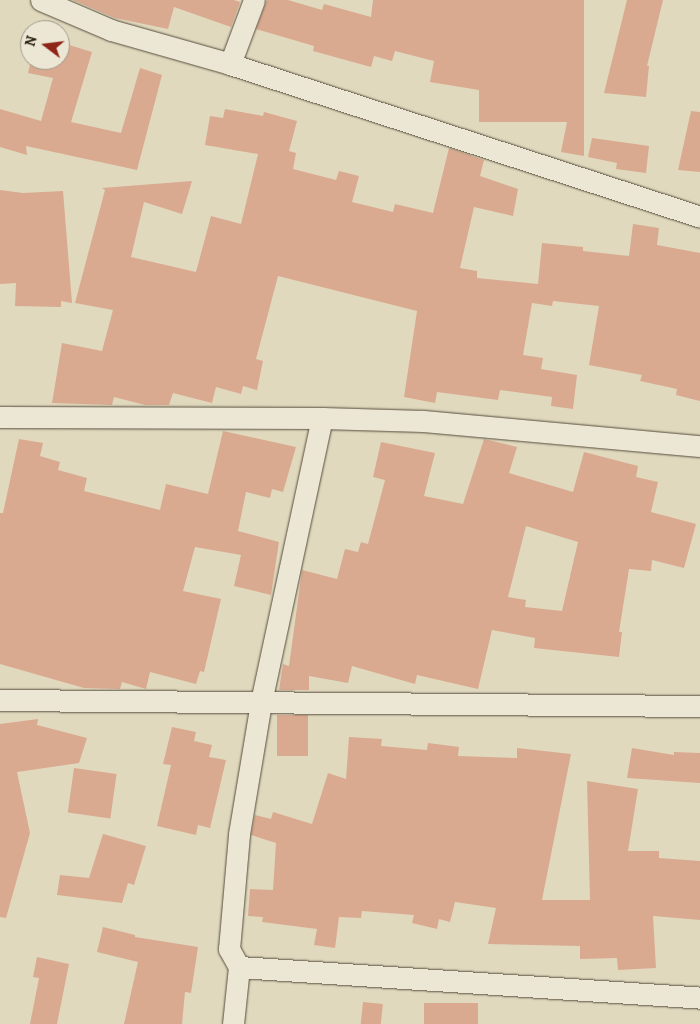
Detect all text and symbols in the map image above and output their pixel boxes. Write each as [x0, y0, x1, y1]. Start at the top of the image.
north arrow [20, 20, 70, 70]
text: N [20, 34, 41, 49]

